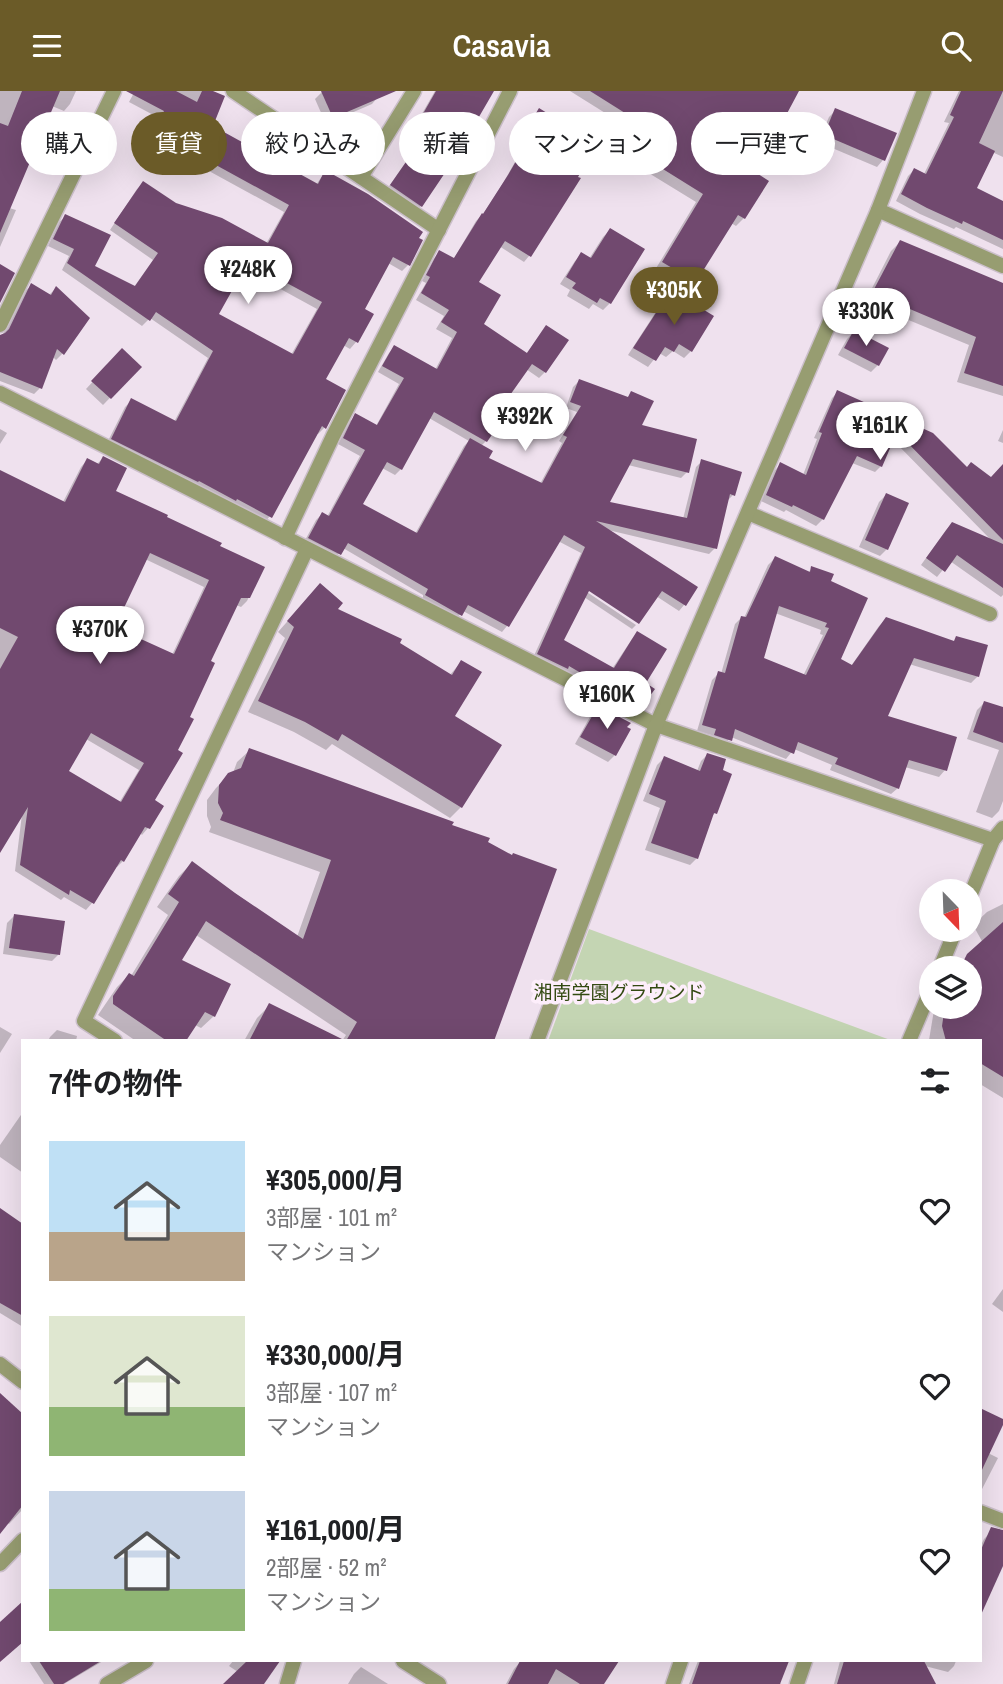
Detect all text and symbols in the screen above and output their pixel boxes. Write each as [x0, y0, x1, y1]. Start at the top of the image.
text: Casavia [452, 24, 551, 67]
icon: menu [28, 27, 66, 65]
icon: search [937, 27, 975, 65]
chip: 購入 [21, 112, 117, 175]
chip: 賃貸 [131, 112, 227, 175]
chip: 絞り込み [241, 112, 385, 175]
chip: 新着 [399, 112, 495, 175]
chip: マンション [509, 112, 677, 175]
chip: 一戸建て [691, 112, 835, 175]
pin: ¥248K [199, 247, 297, 306]
text: ¥248K [220, 253, 276, 284]
pin: ¥305K [625, 267, 723, 327]
text: ¥305K [646, 274, 702, 305]
pin: ¥330K [817, 289, 915, 348]
text: ¥330K [838, 295, 894, 326]
pin: ¥392K [476, 393, 574, 453]
text: ¥392K [497, 400, 553, 431]
pin: ¥161K [831, 403, 929, 462]
text: ¥161K [852, 409, 908, 440]
pin: ¥370K [51, 607, 149, 666]
text: ¥370K [72, 613, 128, 644]
pin: ¥160K [558, 671, 656, 731]
text: ¥160K [579, 678, 635, 709]
north arrow [919, 879, 982, 941]
map controls [919, 879, 982, 1019]
button: layers [919, 956, 982, 1019]
park label: 湘南学園グラウンド [533, 979, 705, 1005]
icon: filters [916, 1062, 954, 1100]
text: 7件の物件 [49, 1063, 183, 1103]
text: ¥305,000/月 [266, 1159, 405, 1199]
icon: home [105, 1169, 189, 1253]
icon: heart [916, 1192, 954, 1230]
text: 3部屋 · 101 m² [266, 1202, 397, 1233]
text: マンション [266, 1236, 381, 1267]
text: ¥330,000/月 [266, 1334, 405, 1374]
icon: home [105, 1344, 189, 1428]
icon: heart [916, 1367, 954, 1405]
text: 3部屋 · 107 m² [266, 1377, 397, 1408]
text: マンション [266, 1411, 381, 1442]
text: ¥161,000/月 [266, 1509, 405, 1549]
icon: home [105, 1519, 189, 1603]
icon: heart [916, 1542, 954, 1580]
text: 2部屋 · 52 m² [266, 1552, 386, 1583]
text: マンション [266, 1586, 381, 1617]

